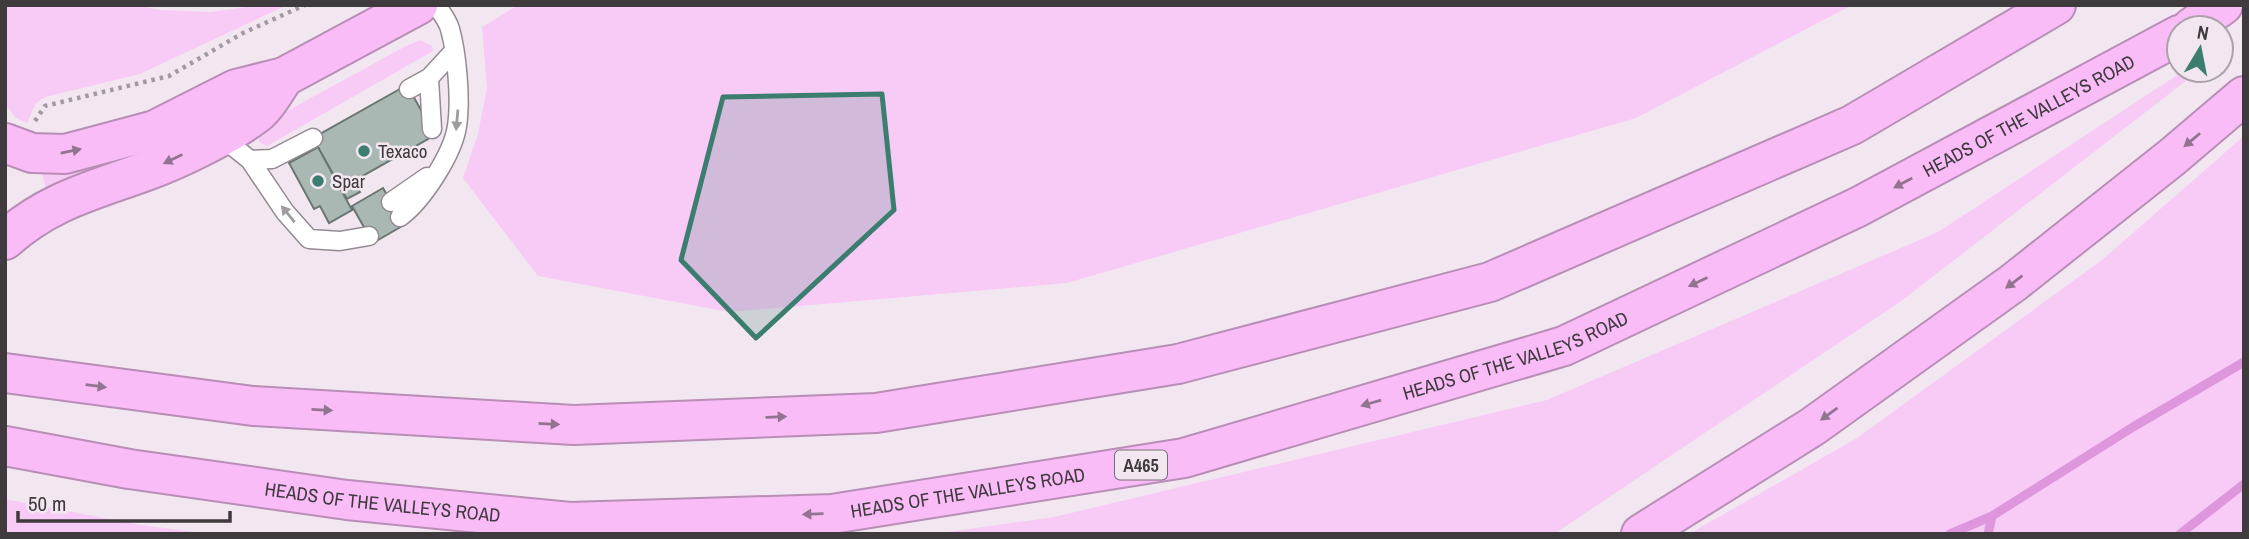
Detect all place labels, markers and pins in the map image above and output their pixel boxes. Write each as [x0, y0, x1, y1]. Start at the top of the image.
place label: Texaco [378, 138, 427, 164]
marker: Texaco [356, 143, 372, 159]
place label: Spar [332, 168, 366, 194]
marker: Spar [310, 173, 326, 189]

